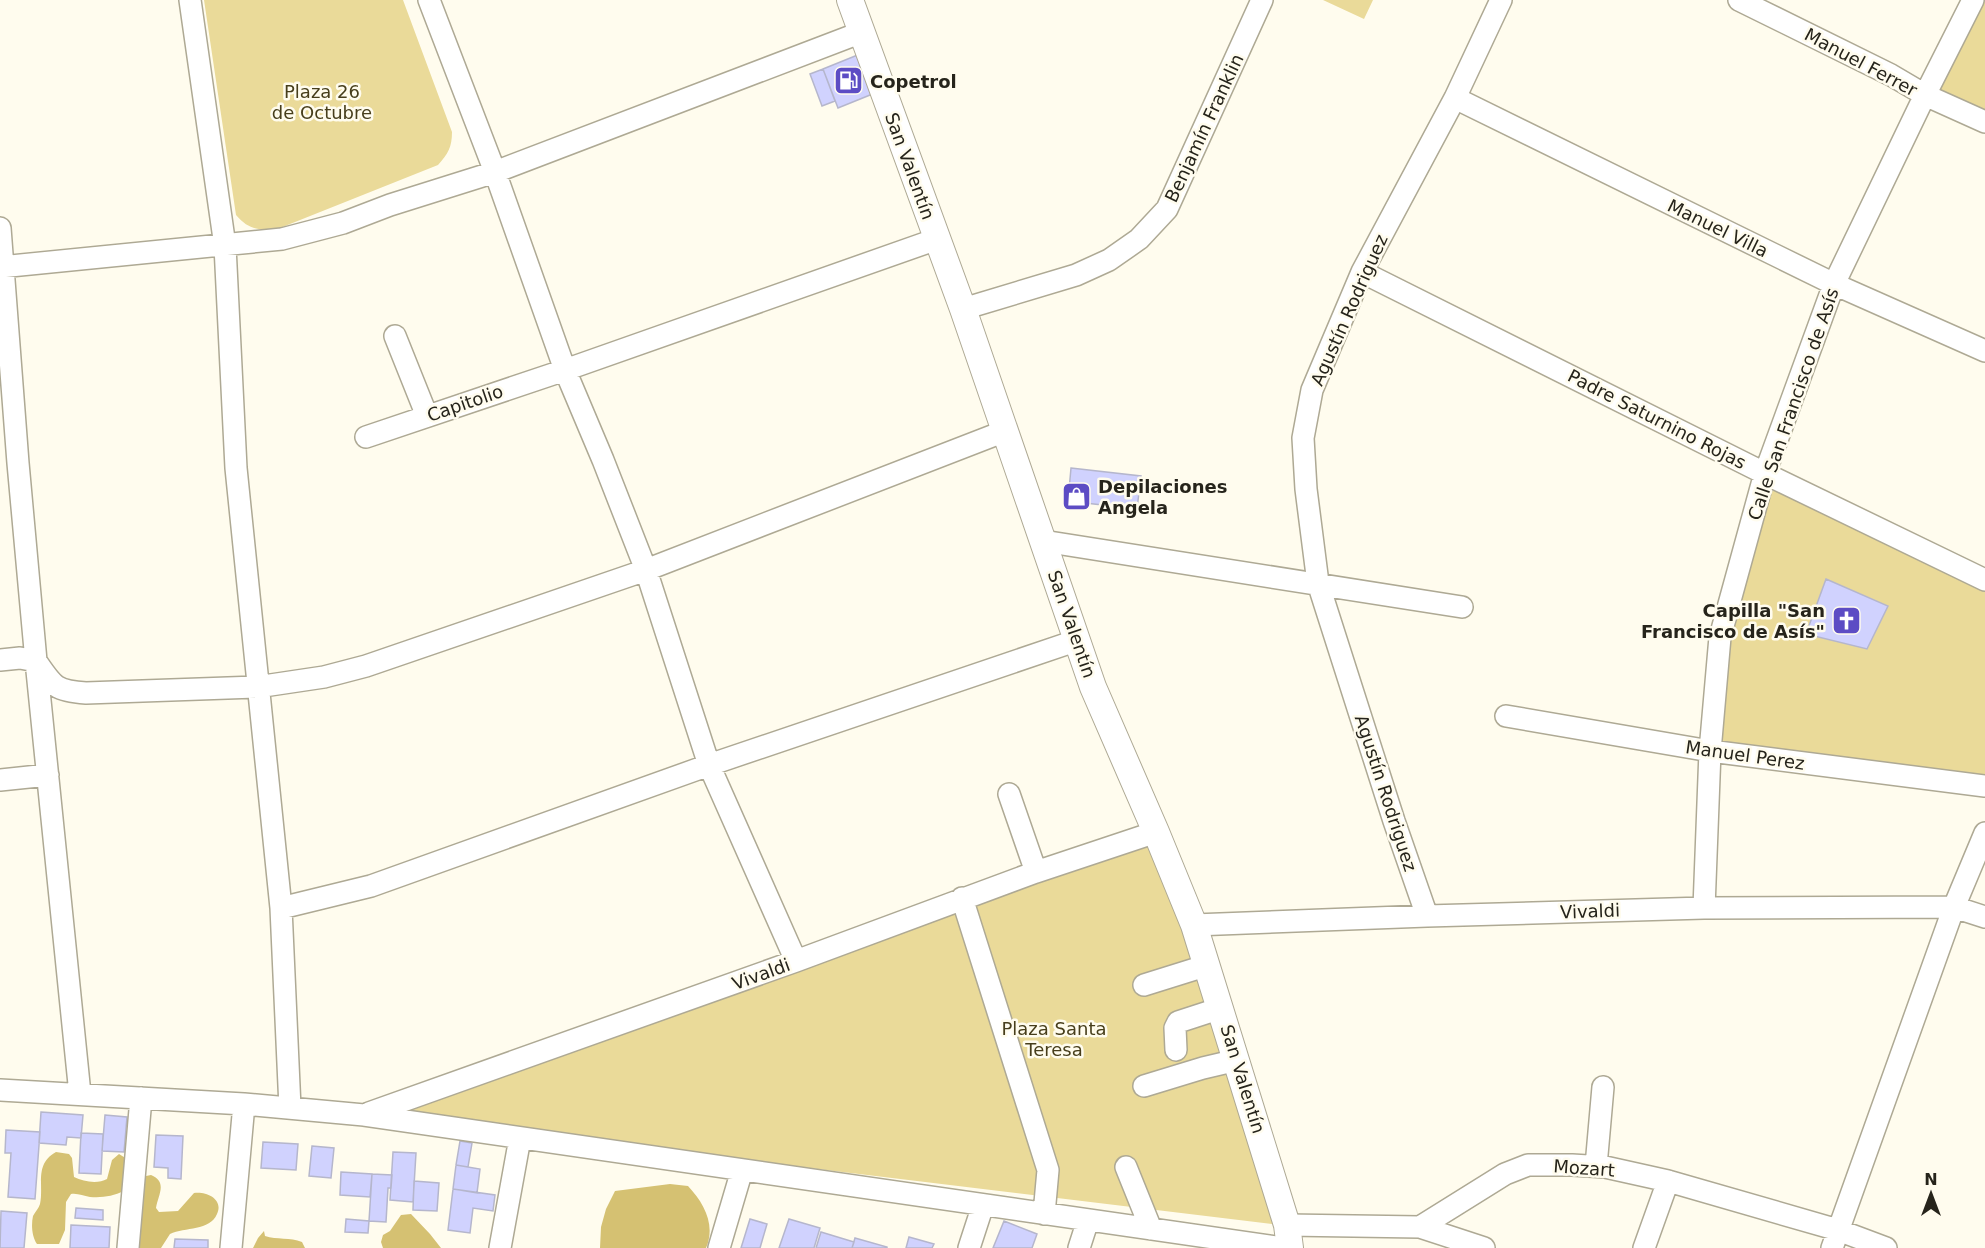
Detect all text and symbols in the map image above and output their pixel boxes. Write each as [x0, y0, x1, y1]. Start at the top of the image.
street label: Manuel Ferrer [1801, 24, 1921, 101]
street label: Benjamín Franklin [1160, 50, 1248, 206]
fuel station icon: Copetrol [833, 65, 865, 97]
place label: Copetrol [870, 71, 957, 92]
park label: Plaza 26 de Octubre [272, 81, 372, 123]
street label: San Valentín [881, 110, 939, 222]
street label: Manuel Villa [1664, 195, 1772, 261]
street label: Agustín Rodriguez [1306, 231, 1392, 389]
street label: Calle San Francisco de Asís [1743, 285, 1843, 523]
street label: Padre Saturnino Rojas [1564, 365, 1750, 473]
street label: Capitolio [424, 380, 506, 426]
place label: Depilaciones Angela [1098, 476, 1227, 518]
shop icon: Depilaciones Angela [1061, 480, 1093, 512]
street label: San Valentín [1044, 567, 1100, 681]
place label: Capilla "San Francisco de Asís" [1641, 600, 1825, 642]
church icon: Capilla "San Francisco de Asís" [1830, 604, 1862, 636]
street label: Agustín Rodriguez [1351, 712, 1421, 874]
street label: Manuel Perez [1684, 736, 1806, 774]
street label: Vivaldi [1560, 899, 1620, 923]
street label: Vivaldi [729, 954, 793, 994]
park label: Plaza Santa Teresa [1001, 1018, 1107, 1060]
street label: San Valentín [1217, 1022, 1269, 1136]
street label: Mozart [1553, 1155, 1615, 1181]
north arrow [1901, 1164, 1961, 1224]
text: N [1924, 1170, 1938, 1189]

